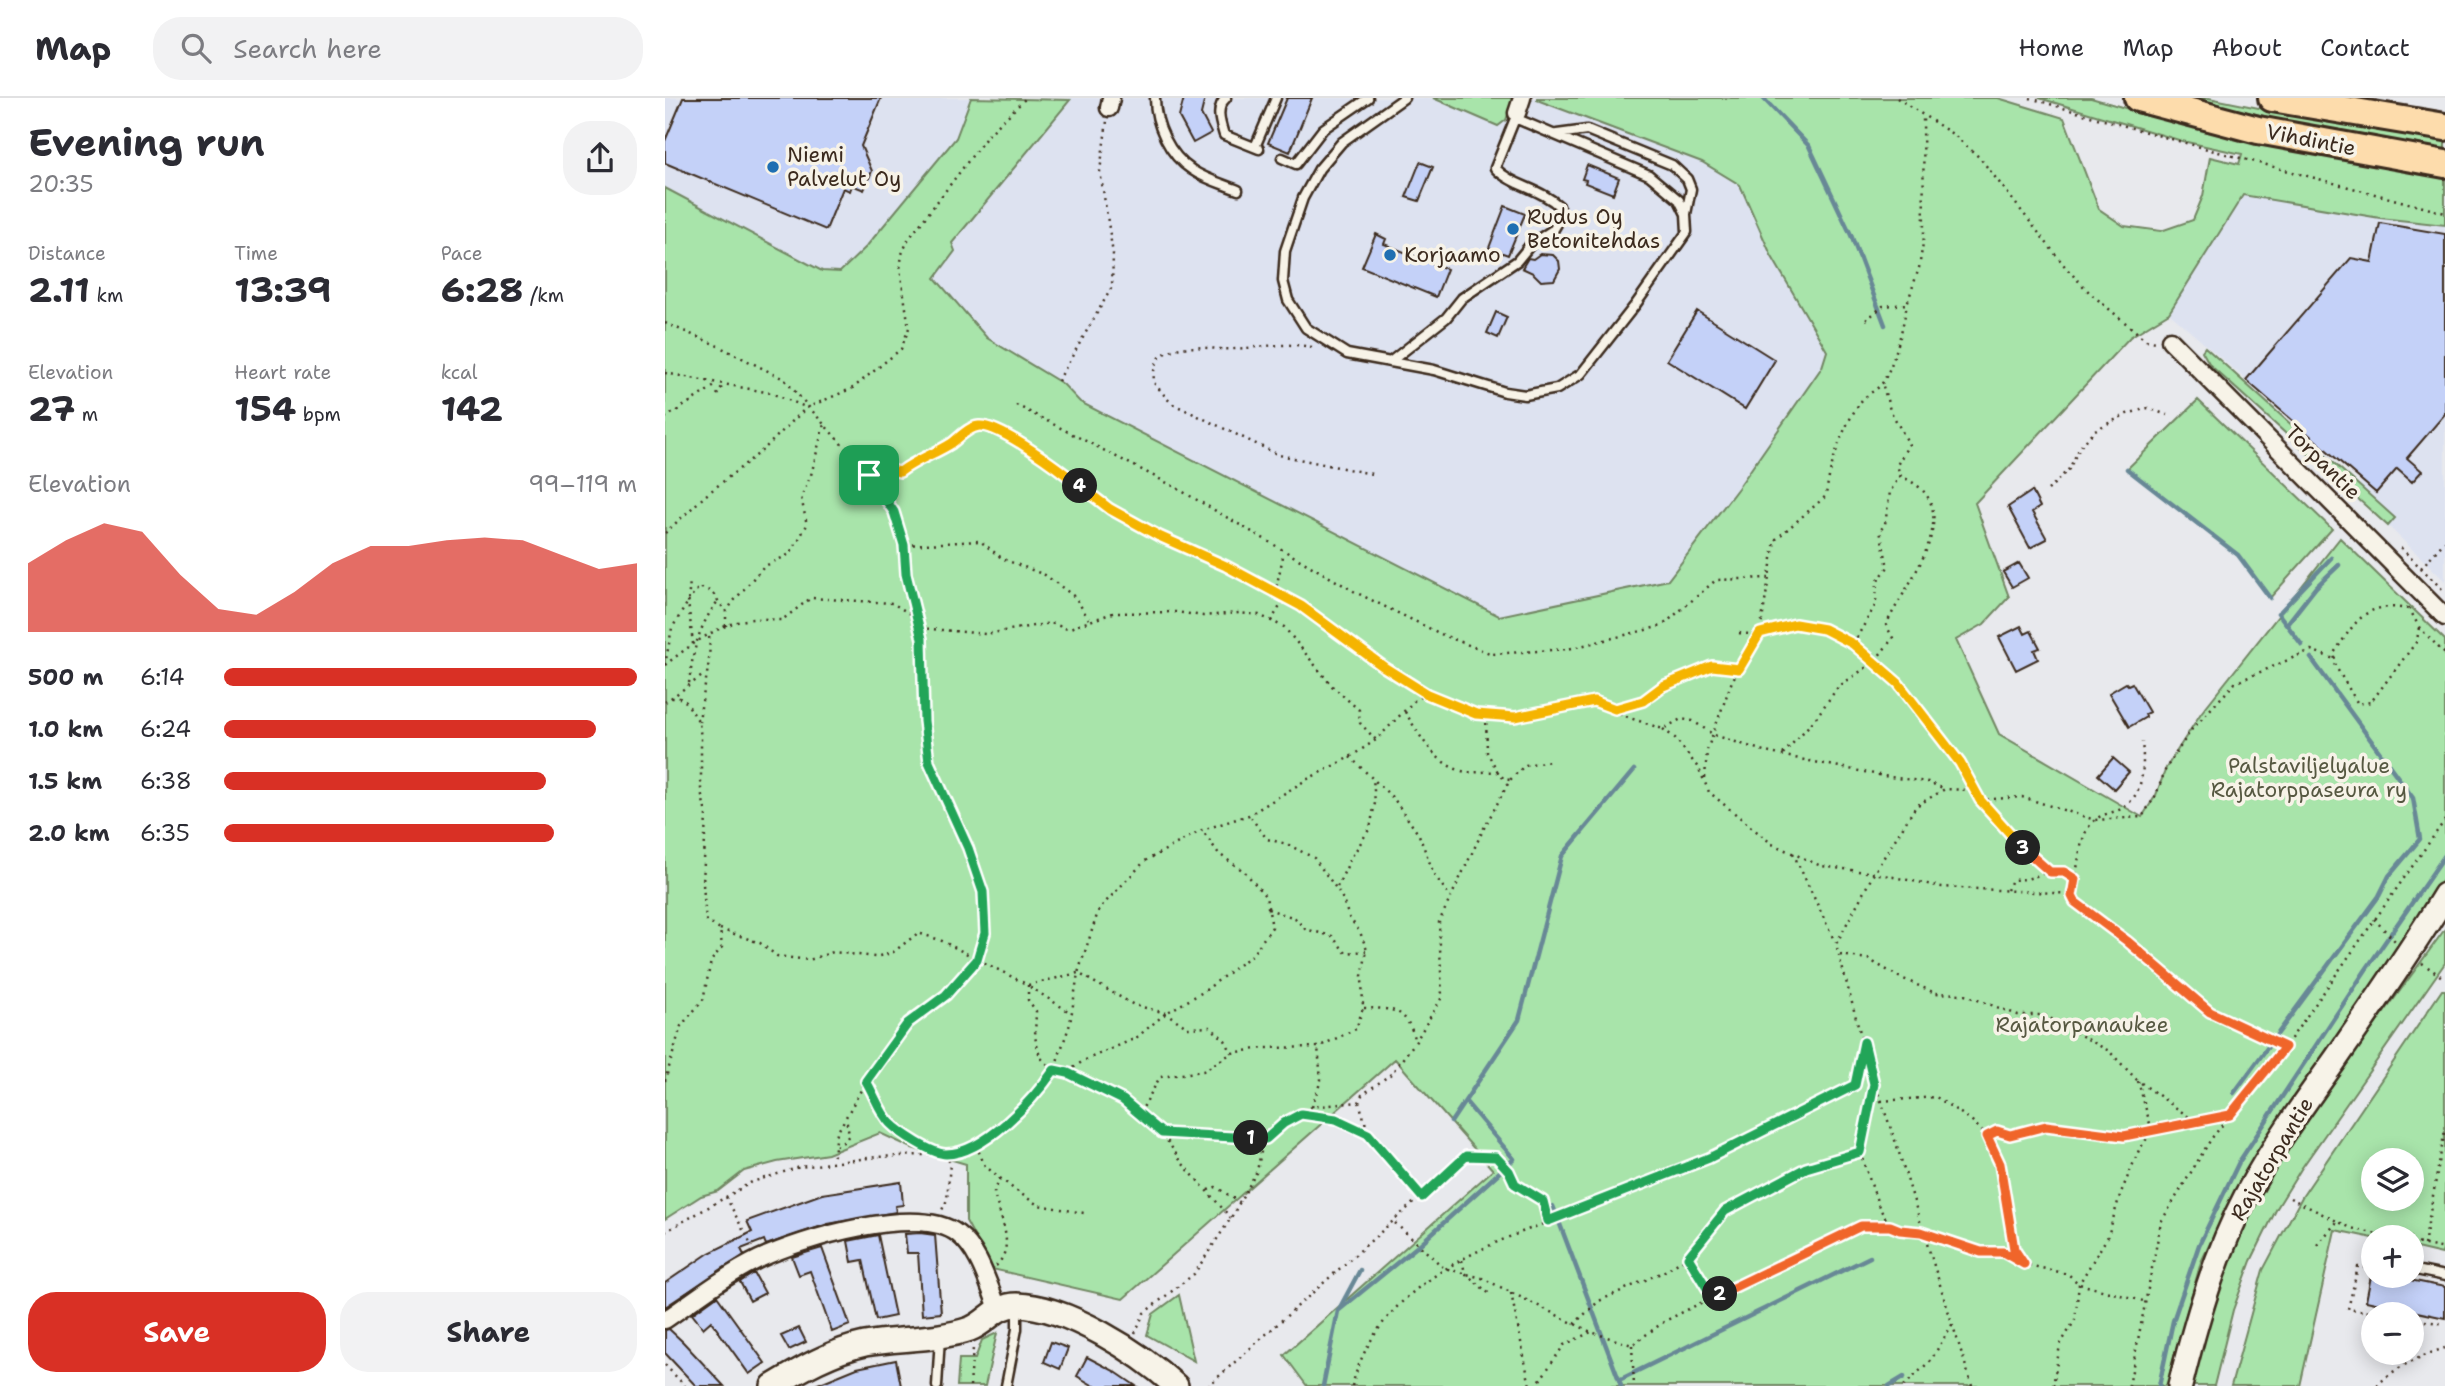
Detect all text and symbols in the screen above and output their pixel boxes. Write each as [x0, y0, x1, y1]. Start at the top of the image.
search box [153, 17, 643, 80]
text: Map [35, 26, 111, 71]
icon: search [177, 29, 215, 67]
text: Search here [233, 31, 382, 66]
text: Home [2018, 32, 2084, 64]
text: Map [2122, 32, 2174, 64]
text: About [2212, 32, 2282, 64]
text: Contact [2320, 32, 2410, 64]
text: Evening run [28, 117, 265, 168]
street label: Vihdintie [2264, 118, 2358, 162]
button: share [563, 121, 637, 195]
place label: Niemi Palvelut Oy [787, 141, 901, 193]
marker: Niemi Palvelut Oy [765, 159, 781, 175]
text: 20:35 [28, 169, 94, 199]
place label: Rudus Oy Betonitehdas [1527, 203, 1660, 255]
marker: Rudus Oy Betonitehdas [1505, 221, 1521, 237]
text: Distance [28, 241, 106, 266]
text: Time [234, 241, 278, 266]
text: Pace [441, 241, 482, 266]
place label: Korjaamo [1404, 241, 1501, 269]
marker: Korjaamo [1382, 247, 1398, 263]
text: 2.11 [28, 266, 90, 313]
text: 13:39 [234, 266, 332, 313]
text: 6:28 [441, 266, 524, 313]
text: km [90, 283, 123, 308]
text: /km [524, 283, 564, 308]
text: Elevation [28, 360, 113, 385]
text: Heart rate [234, 360, 331, 385]
text: kcal [441, 360, 478, 385]
text: 27 [28, 385, 75, 432]
text: 154 [234, 385, 296, 432]
text: 142 [441, 385, 503, 432]
text: m [75, 402, 98, 427]
text: bpm [296, 402, 341, 427]
street label: Torpantie [2279, 418, 2367, 506]
pin [839, 445, 899, 505]
icon: arrive [850, 456, 888, 494]
pin: 4 [1063, 468, 1097, 504]
text: Elevation [28, 469, 131, 499]
text: 99–119 m [528, 469, 637, 499]
text: 4 [1073, 473, 1086, 498]
text: 500 m [28, 662, 103, 692]
text: 6:14 [140, 662, 185, 692]
text: 1.0 km [28, 714, 103, 744]
text: 6:24 [140, 714, 191, 744]
park label: Palstaviljelyalue Rajatorppaseura ry [2211, 752, 2407, 804]
text: 1.5 km [28, 766, 102, 796]
text: 6:38 [140, 766, 192, 796]
text: 2.0 km [28, 818, 110, 848]
text: 6:35 [140, 818, 190, 848]
pin: 3 [2005, 830, 2041, 866]
text: 3 [2016, 835, 2029, 860]
park label: Rajatorpanaukee [1995, 1011, 2169, 1039]
street label: Rajatorpantie [2224, 1092, 2320, 1226]
pin: 1 [1233, 1121, 1269, 1156]
text: 1 [1246, 1125, 1255, 1150]
map controls [2361, 1148, 2424, 1365]
button: layers [2361, 1148, 2424, 1211]
button: + [2361, 1225, 2424, 1288]
pin: 2 [1703, 1276, 1737, 1312]
text: 2 [1713, 1281, 1726, 1306]
button: Save [28, 1292, 326, 1372]
button: Share [340, 1292, 637, 1372]
button: − [2361, 1302, 2424, 1365]

